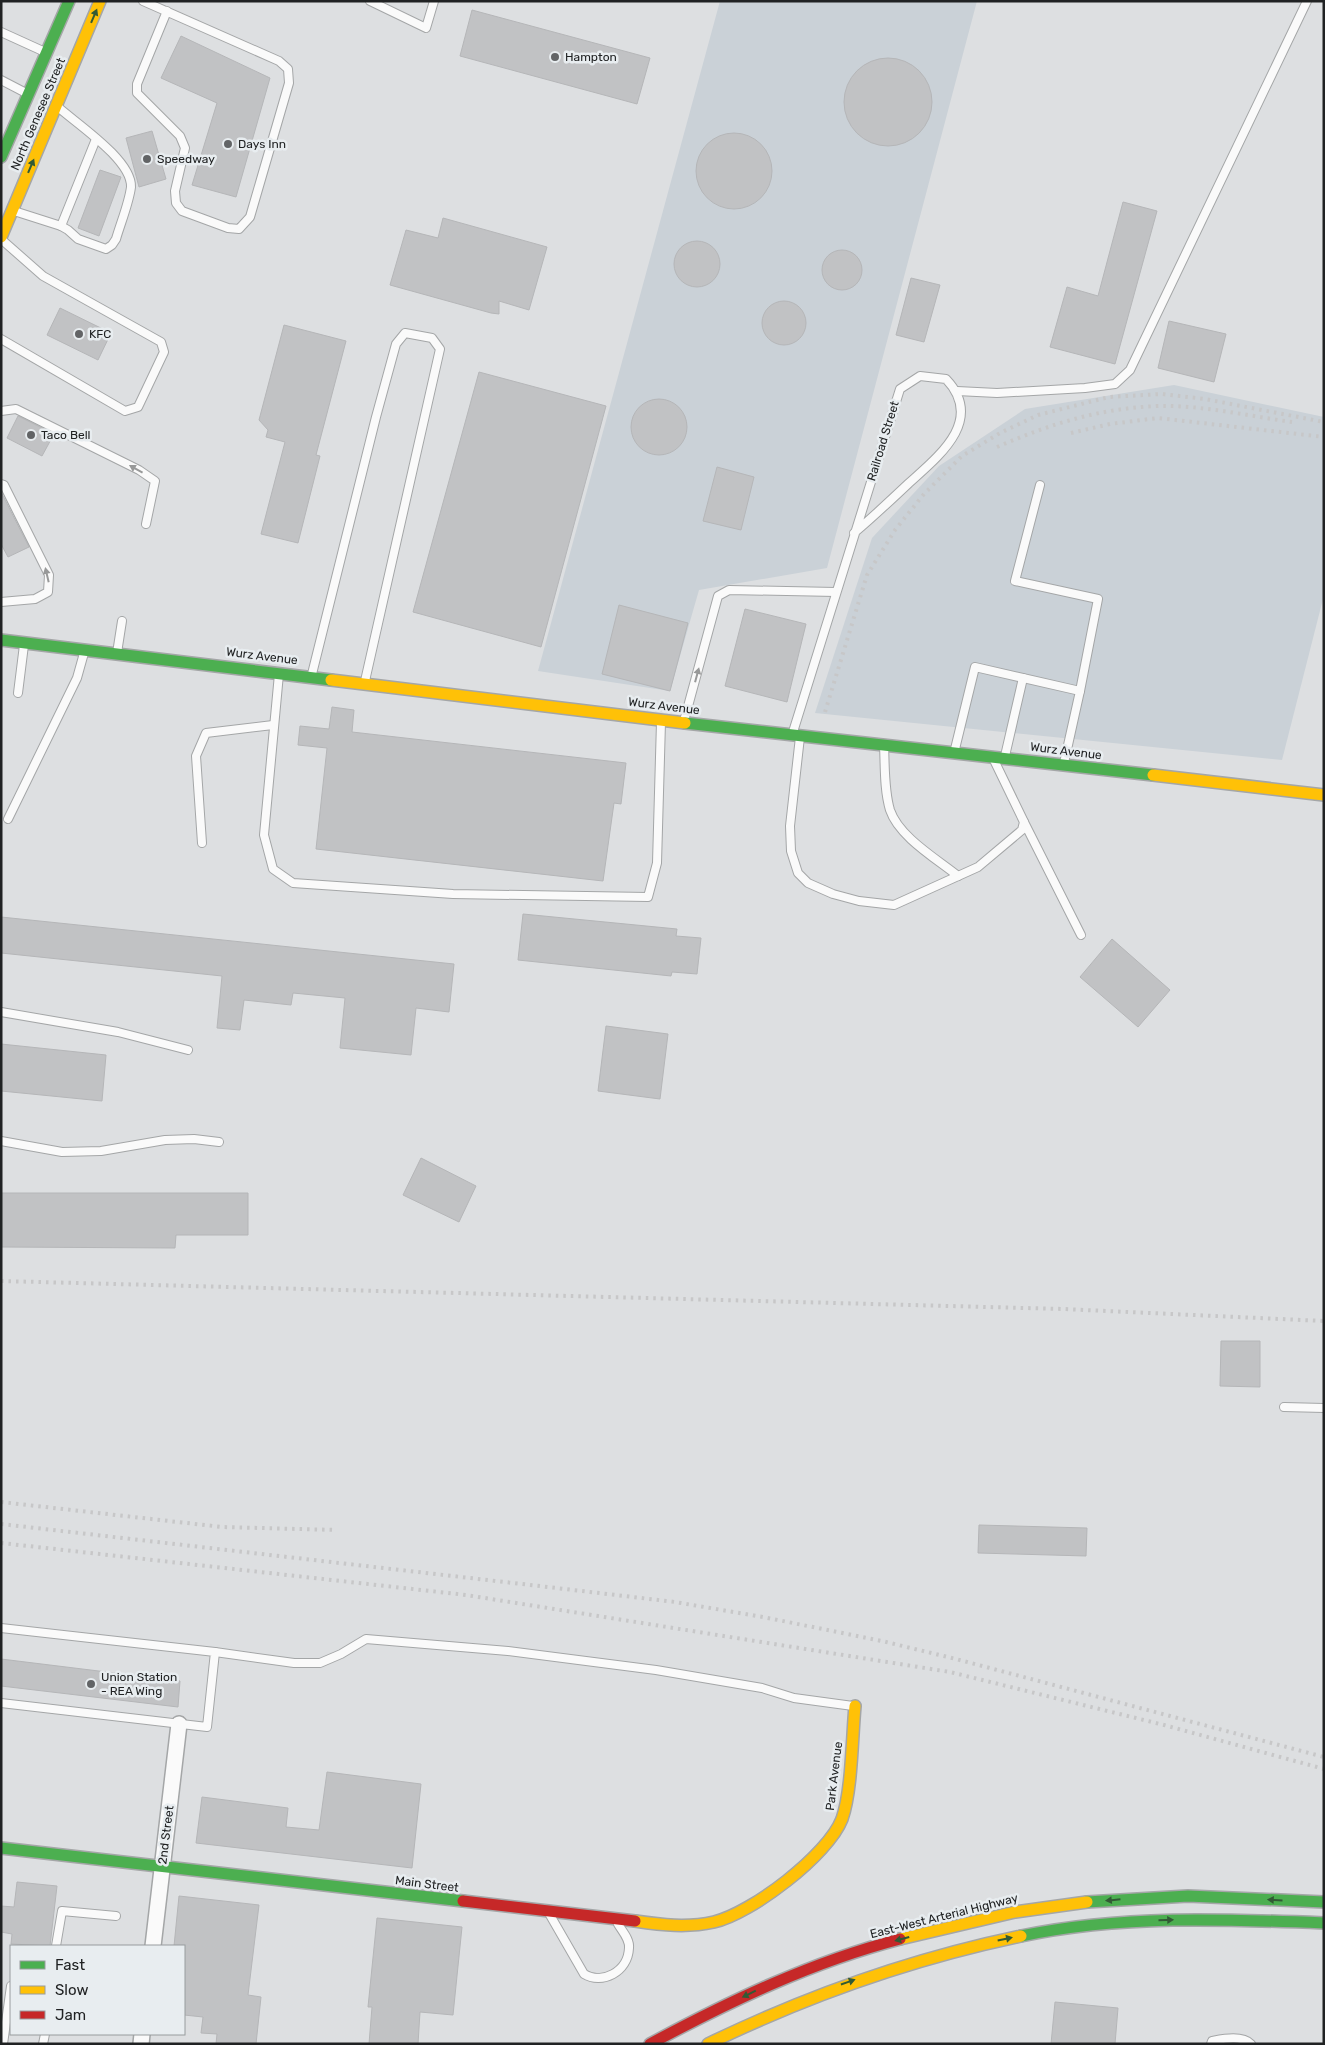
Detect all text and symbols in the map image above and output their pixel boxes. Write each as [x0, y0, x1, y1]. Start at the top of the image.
one-way arrow [90, 8, 98, 23]
place label: Hampton [565, 50, 617, 64]
marker: Hampton [549, 51, 561, 63]
street label: North Genesee Street [8, 55, 68, 172]
place label: Days Inn [238, 137, 286, 151]
marker: Days Inn [222, 138, 234, 150]
place label: Speedway [157, 152, 215, 166]
marker: Speedway [141, 153, 153, 165]
one-way arrow [28, 159, 36, 173]
place label: KFC [89, 327, 111, 341]
marker: KFC [73, 328, 85, 340]
street label: Railroad Street [864, 399, 902, 483]
place label: Taco Bell [41, 428, 91, 442]
marker: Taco Bell [25, 429, 37, 441]
one-way arrow [129, 464, 142, 473]
one-way arrow [42, 567, 50, 583]
street label: Wurz Avenue [225, 645, 299, 667]
one-way arrow [693, 668, 701, 683]
street label: Wurz Avenue [627, 695, 701, 717]
street label: Wurz Avenue [1029, 740, 1103, 762]
place label: Union Station - REA Wing [101, 1670, 177, 1698]
marker: Union Station - REA Wing [85, 1678, 97, 1690]
street label: Park Avenue [823, 1740, 845, 1811]
street label: 2nd Street [155, 1805, 177, 1865]
street label: Main Street [394, 1873, 460, 1895]
street label: East-West Arterial Highway [869, 1891, 1020, 1941]
one-way arrow [1267, 1895, 1283, 1903]
one-way arrow [1105, 1897, 1121, 1905]
one-way arrow [1158, 1916, 1174, 1924]
one-way arrow [997, 1935, 1013, 1943]
one-way arrow [894, 1936, 909, 1944]
legend [10, 1945, 185, 2035]
text: Fast [55, 1956, 85, 1974]
one-way arrow [841, 1978, 856, 1985]
text: Slow [55, 1981, 88, 1999]
one-way arrow [742, 1991, 756, 1999]
text: Jam [55, 2006, 86, 2024]

